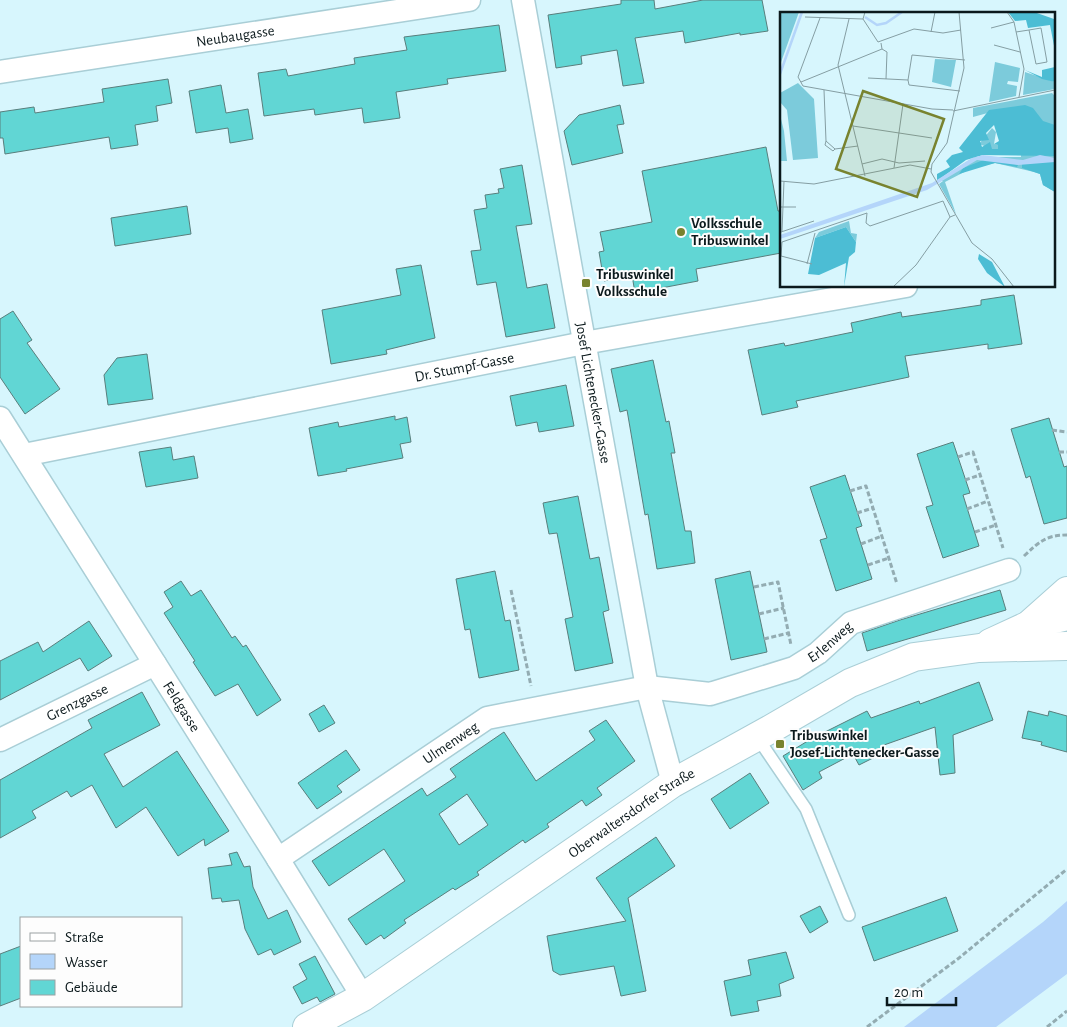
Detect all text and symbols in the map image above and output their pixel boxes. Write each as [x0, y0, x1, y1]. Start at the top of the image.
inset map [780, 12, 1054, 288]
street label: Neubaugasse [195, 22, 275, 49]
place label: Volksschule Tribuswinkel [691, 216, 769, 248]
marker: Volksschule Tribuswinkel [675, 226, 687, 238]
place label: Tribuswinkel Volksschule [596, 267, 674, 299]
marker: Tribuswinkel Volksschule [580, 277, 592, 289]
street label: Josef Lichtenecker-Gasse [573, 321, 614, 465]
street label: Dr. Stumpf-Gasse [413, 350, 515, 384]
street label: Erlenweg [805, 618, 856, 665]
street label: Feldgasse [160, 679, 203, 734]
street label: Grenzgasse [44, 681, 110, 724]
street label: Ulmenweg [420, 718, 482, 767]
place label: Tribuswinkel Josef-Lichtenecker-Gasse [790, 728, 939, 760]
marker: Tribuswinkel Josef-Lichtenecker-Gasse [774, 738, 786, 750]
street label: Oberwaltersdorfer Straße [565, 765, 697, 861]
legend [20, 917, 182, 1007]
text: Straße [65, 930, 104, 945]
text: Wasser [65, 955, 108, 970]
scale bar [887, 974, 956, 1006]
text: Gebäude [65, 980, 118, 995]
text: 20 m [894, 985, 923, 1000]

